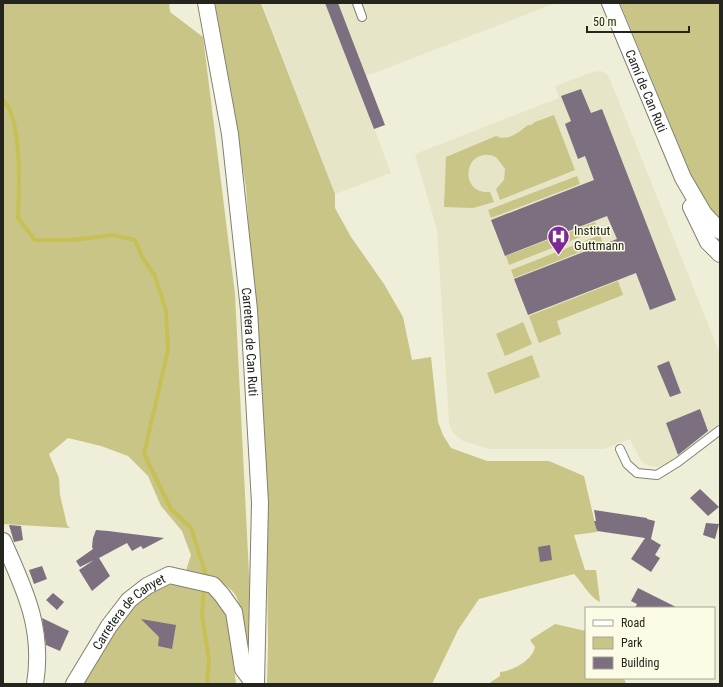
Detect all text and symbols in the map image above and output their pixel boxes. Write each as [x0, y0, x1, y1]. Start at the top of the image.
scale bar [587, 8, 689, 34]
text: 50 m [593, 15, 617, 29]
street label: Camí de Can Ruti [622, 47, 670, 134]
place label: Institut Guttmann [574, 223, 624, 253]
hospital icon: Institut Guttmann [546, 224, 572, 257]
street label: Carretera de Can Ruti [239, 287, 261, 397]
street label: Carretera de Canyet [89, 571, 168, 653]
legend [585, 607, 715, 679]
text: Road [621, 616, 645, 630]
text: Park [621, 636, 643, 650]
text: Building [621, 656, 659, 670]

